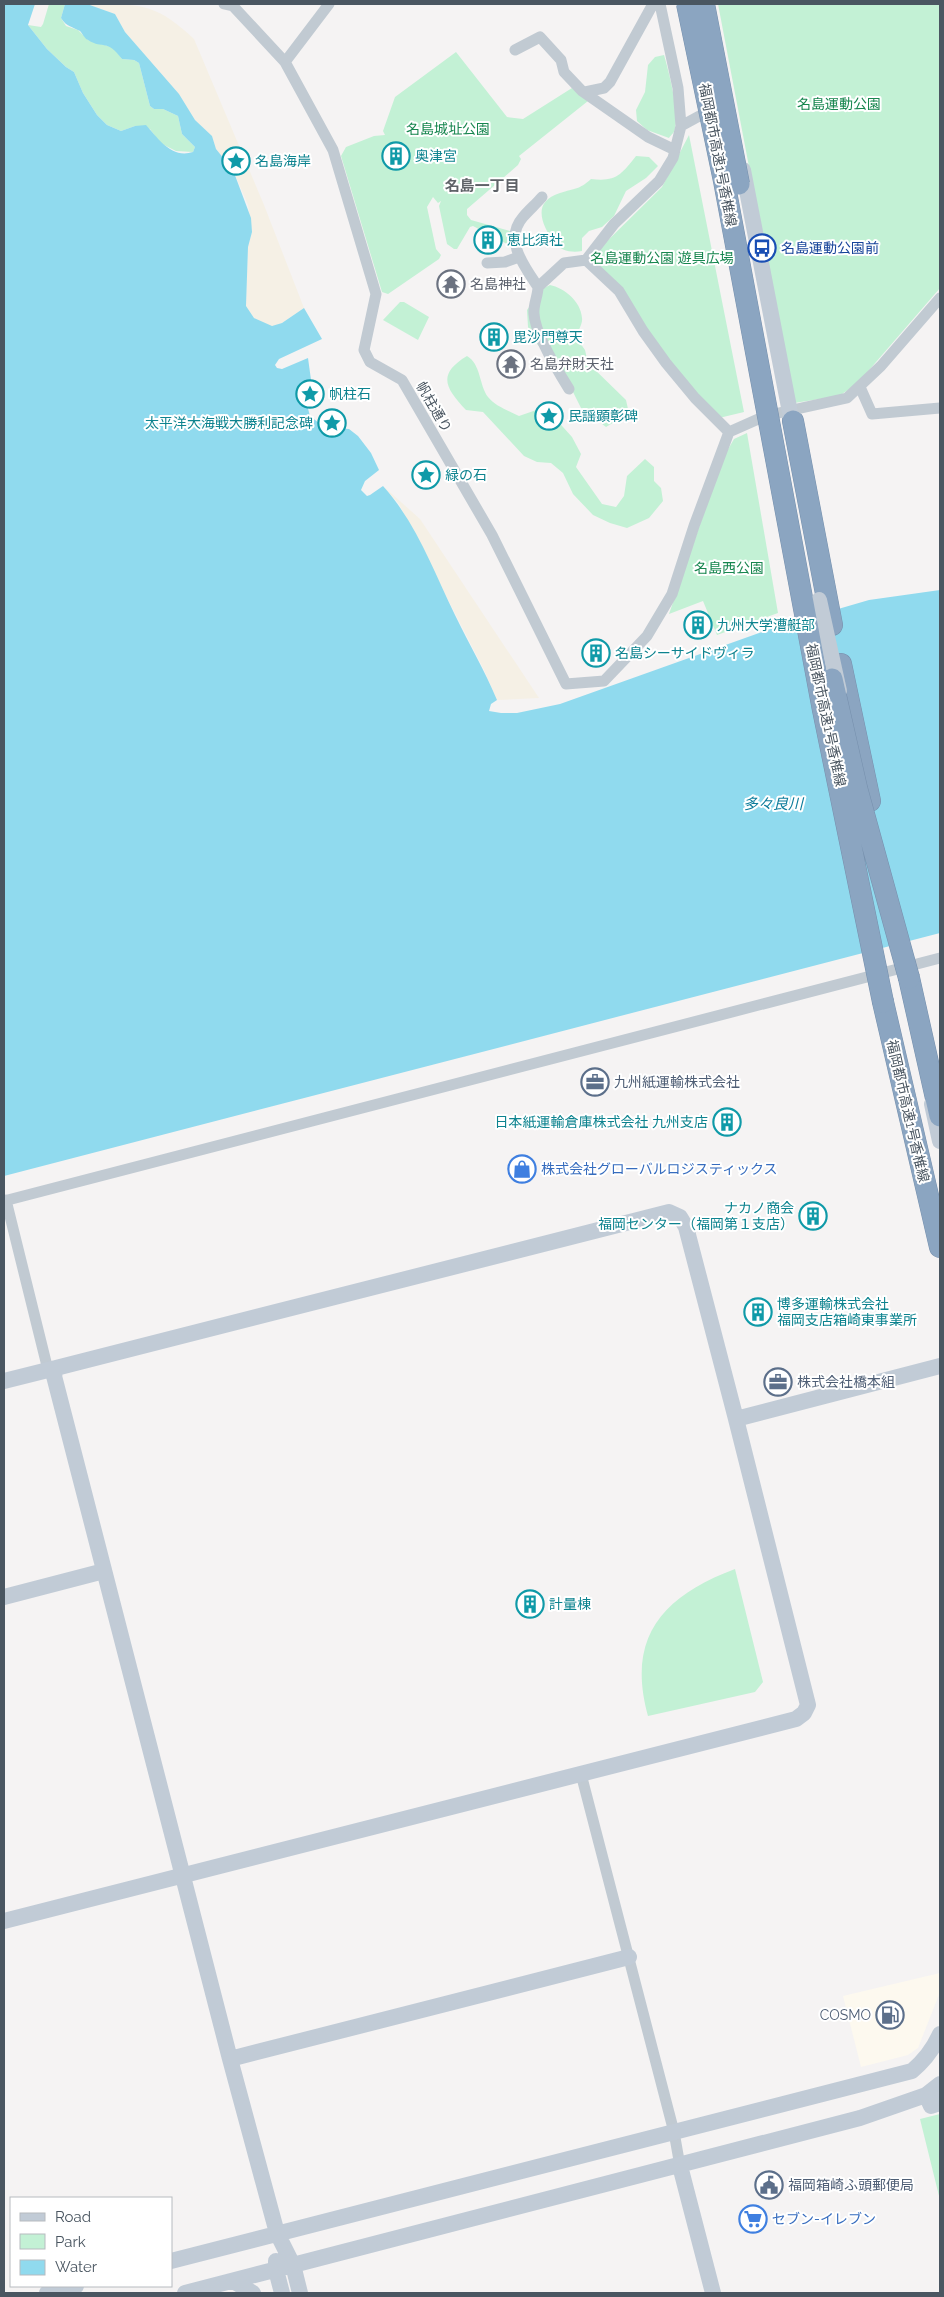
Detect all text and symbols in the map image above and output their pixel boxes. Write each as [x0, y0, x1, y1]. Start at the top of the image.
street label: 福岡都市高速1号香椎線 [696, 82, 740, 228]
park label: 名島運動公園 [797, 96, 881, 112]
park label: 名島城址公園 [406, 121, 490, 137]
building icon: 奥津宮 [381, 141, 411, 171]
place icon: 名島海岸 [221, 146, 251, 176]
place label: 奥津宮 [415, 148, 457, 164]
place label: 名島海岸 [255, 153, 311, 169]
district label: 名島一丁目 [444, 177, 520, 195]
building icon: 恵比須社 [473, 225, 503, 255]
place label: 恵比須社 [507, 232, 563, 248]
bus stop icon: 名島運動公園前 [747, 233, 777, 263]
place label: 名島運動公園前 [781, 240, 879, 256]
park label: 名島運動公園 遊具広場 [590, 250, 734, 266]
temple icon: 名島神社 [436, 269, 466, 299]
place label: 名島神社 [470, 276, 526, 292]
building icon: 毘沙門尊天 [479, 322, 509, 352]
place label: 毘沙門尊天 [513, 329, 583, 345]
temple icon: 名島弁財天社 [496, 349, 526, 379]
place label: 名島弁財天社 [530, 356, 614, 372]
place icon: 帆柱石 [295, 379, 325, 409]
street label: 帆柱通り [413, 379, 455, 435]
place label: 帆柱石 [329, 386, 371, 402]
place icon: 民謡顕彰碑 [534, 401, 564, 431]
place icon: 太平洋大海戦大勝利記念碑 [317, 408, 347, 438]
place label: 民謡顕彰碑 [568, 408, 638, 424]
place label: 太平洋大海戦大勝利記念碑 [145, 415, 313, 431]
place icon: 緑の石 [411, 460, 441, 490]
place label: 緑の石 [445, 467, 487, 483]
park label: 名島西公園 [694, 560, 764, 576]
building icon: 九州大学漕艇部 [683, 610, 713, 640]
place label: 九州大学漕艇部 [717, 617, 815, 633]
building icon: 名島シーサイドヴィラ [581, 638, 611, 668]
street label: 福岡都市高速1号香椎線 [803, 642, 849, 788]
place label: 名島シーサイドヴィラ [615, 645, 755, 661]
water label: 多々良川 [743, 795, 805, 813]
street label: 福岡都市高速1号香椎線 [884, 1038, 932, 1184]
office icon: 九州紙運輸株式会社 [580, 1067, 610, 1097]
place label: 九州紙運輸株式会社 [614, 1074, 740, 1090]
building icon: 日本紙運輸倉庫株式会社 九州支店 [712, 1107, 742, 1137]
place label: 日本紙運輸倉庫株式会社 九州支店 [494, 1114, 708, 1130]
shop icon: 株式会社グローバルロジスティックス [507, 1154, 537, 1184]
place label: 株式会社グローバルロジスティックス [541, 1161, 778, 1177]
place label: ナカノ商会 福岡センター（福岡第１支店） [598, 1200, 794, 1232]
building icon: ナカノ商会 福岡センター（福岡第１支店） [798, 1201, 828, 1231]
place label: 博多運輸株式会社 福岡支店箱崎東事業所 [777, 1296, 917, 1328]
building icon: 博多運輸株式会社 福岡支店箱崎東事業所 [743, 1297, 773, 1327]
office icon: 株式会社橋本組 [763, 1367, 793, 1397]
place label: 株式会社橋本組 [797, 1374, 895, 1390]
building icon: 計量棟 [515, 1589, 545, 1619]
place label: 計量棟 [549, 1596, 591, 1612]
fuel station icon: COSMO [875, 2000, 905, 2030]
place label: COSMO [820, 2007, 871, 2023]
public building icon: 福岡箱崎ふ頭郵便局 [754, 2170, 784, 2200]
place label: 福岡箱崎ふ頭郵便局 [788, 2177, 914, 2193]
legend [10, 2197, 172, 2287]
supermarket icon: セブン-イレブン [738, 2204, 768, 2234]
text: Road [55, 2208, 91, 2226]
place label: セブン-イレブン [772, 2211, 876, 2227]
text: Park [55, 2233, 86, 2251]
text: Water [55, 2258, 98, 2276]

